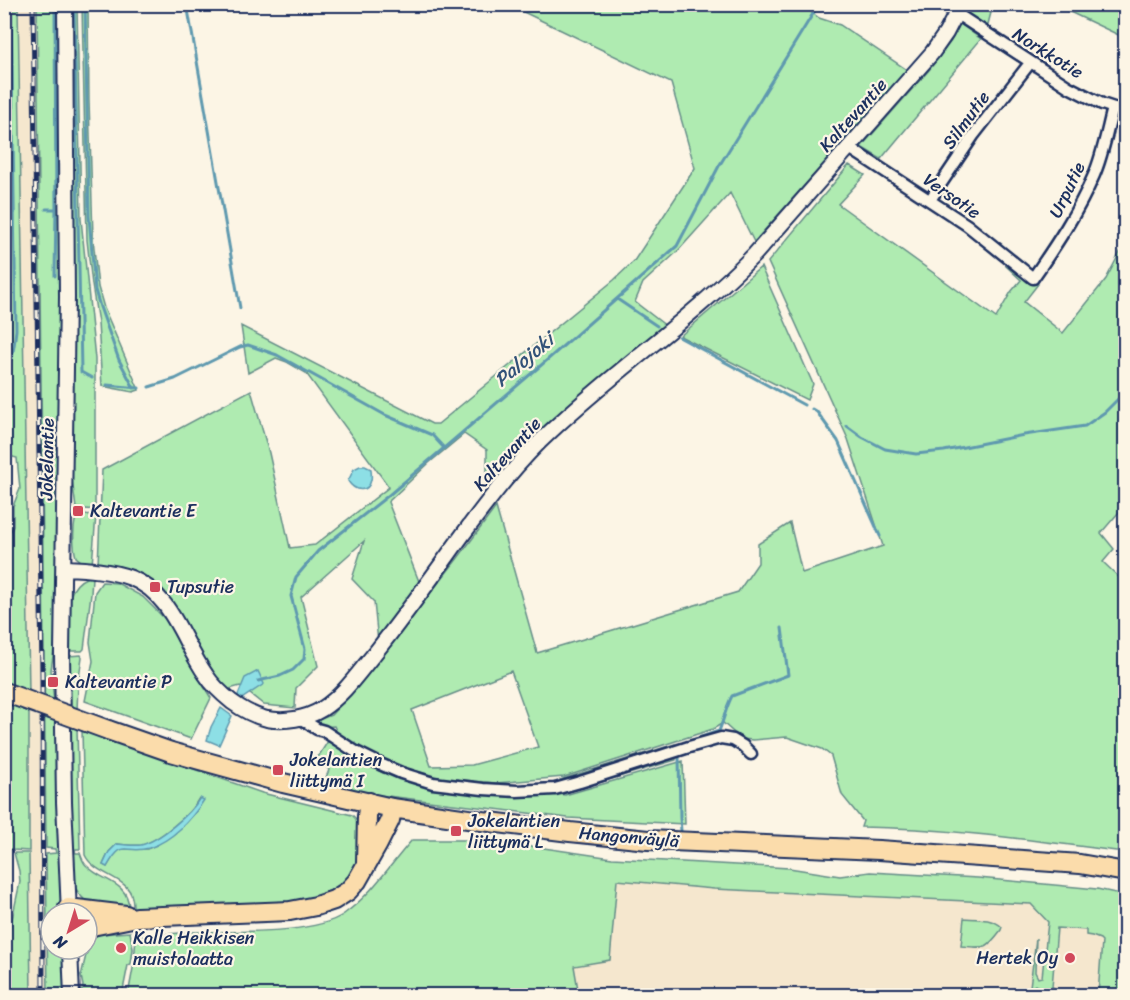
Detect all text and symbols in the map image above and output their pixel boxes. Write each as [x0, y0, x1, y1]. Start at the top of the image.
street label: Norkkotie [1006, 18, 1090, 88]
street label: Kaltevantie [811, 70, 895, 160]
street label: Silmutie [934, 84, 998, 156]
street label: Urputie [1040, 156, 1095, 224]
street label: Versotie [916, 164, 988, 228]
water label: Palojoki [486, 321, 566, 396]
street label: Kaltevantie [465, 409, 549, 499]
street label: Jokelantie [30, 418, 64, 501]
place label: Kaltevantie E [90, 495, 197, 527]
marker: Kaltevantie E [71, 504, 85, 518]
place label: Tupsutie [167, 571, 234, 603]
marker: Tupsutie [148, 580, 162, 594]
place label: Kaltevantie P [65, 666, 172, 698]
marker: Kaltevantie P [46, 675, 60, 689]
place label: Jokelantien liittymä I [289, 744, 382, 797]
marker: Jokelantien liittymä I [271, 763, 285, 777]
place label: Jokelantien liittymä L [467, 805, 560, 858]
street label: Hangonväylä [578, 817, 681, 857]
marker: Jokelantien liittymä L [449, 824, 463, 838]
north arrow [39, 901, 99, 961]
place label: Kalle Heikkisen muistolaatta [133, 922, 255, 975]
text: N [46, 927, 74, 958]
marker: Kalle Heikkisen muistolaatta [114, 941, 128, 955]
place label: Hertek Oy [976, 942, 1059, 974]
marker: Hertek Oy [1063, 951, 1077, 965]

